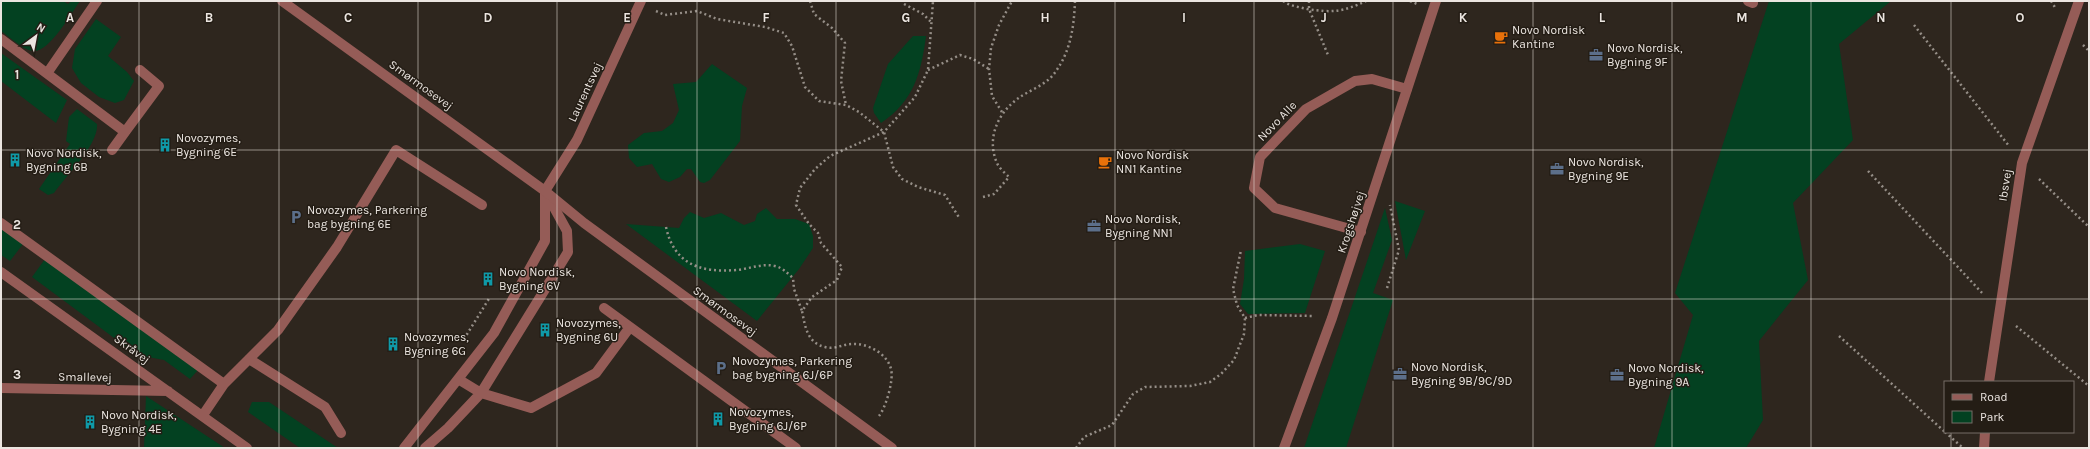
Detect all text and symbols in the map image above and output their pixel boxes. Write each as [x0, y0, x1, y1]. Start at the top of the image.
text: A [66, 10, 74, 25]
text: B [205, 10, 213, 25]
text: C [344, 10, 352, 25]
text: D [484, 10, 493, 25]
text: E [623, 10, 631, 25]
text: F [762, 10, 770, 25]
text: G [902, 10, 910, 25]
text: H [1040, 10, 1050, 25]
text: I [1182, 10, 1186, 25]
text: J [1321, 10, 1327, 25]
text: K [1459, 10, 1468, 25]
text: L [1599, 10, 1606, 25]
text: M [1736, 10, 1748, 25]
text: N [1876, 10, 1886, 25]
text: O [2016, 10, 2025, 25]
north arrow [16, 16, 56, 56]
text: N [34, 20, 48, 36]
place label: Novo Nordisk Kantine [1512, 23, 1585, 51]
cafe icon: Novo Nordisk Kantine [1493, 29, 1509, 45]
place label: Novo Nordisk, Bygning 9F [1607, 41, 1683, 69]
office icon: Novo Nordisk, Bygning 9F [1588, 47, 1604, 63]
street label: Smørmosevej [386, 57, 456, 113]
street label: Laurentsvej [565, 60, 605, 124]
text: 1 [15, 67, 19, 82]
street label: Novo Alle [1255, 98, 1299, 144]
place label: Novozymes, Bygning 6E [176, 131, 241, 159]
building icon: Novozymes, Bygning 6E [157, 137, 173, 153]
place label: Novo Nordisk, Bygning 6B [26, 146, 102, 174]
place label: Novo Nordisk NN1 Kantine [1116, 148, 1189, 176]
building icon: Novo Nordisk, Bygning 6B [7, 152, 23, 168]
cafe icon: Novo Nordisk NN1 Kantine [1097, 154, 1113, 170]
place label: Novo Nordisk, Bygning 9E [1568, 155, 1644, 183]
office icon: Novo Nordisk, Bygning 9E [1549, 161, 1565, 177]
street label: Ibsvej [1996, 168, 2014, 202]
street label: Krogshøjvej [1334, 189, 1368, 255]
place label: Novozymes, Parkering bag bygning 6E [307, 203, 427, 231]
parking icon: Novozymes, Parkering bag bygning 6E [288, 209, 304, 225]
place label: Novo Nordisk, Bygning NN1 [1105, 212, 1181, 240]
text: 2 [13, 217, 21, 232]
office icon: Novo Nordisk, Bygning NN1 [1086, 218, 1102, 234]
place label: Novo Nordisk, Bygning 6V [499, 265, 575, 293]
building icon: Novo Nordisk, Bygning 6V [480, 271, 496, 287]
street label: Smørmosevej [690, 283, 760, 339]
place label: Novozymes, Bygning 6U [556, 316, 621, 344]
building icon: Novozymes, Bygning 6U [537, 322, 553, 338]
place label: Novozymes, Bygning 6G [404, 330, 469, 358]
street label: Skråvej [111, 331, 153, 367]
building icon: Novozymes, Bygning 6G [385, 336, 401, 352]
place label: Novozymes, Parkering bag bygning 6J/6P [732, 354, 852, 382]
parking icon: Novozymes, Parkering bag bygning 6J/6P [713, 360, 729, 376]
place label: Novo Nordisk, Bygning 9B/9C/9D [1411, 360, 1512, 388]
place label: Novo Nordisk, Bygning 9A [1628, 361, 1704, 389]
office icon: Novo Nordisk, Bygning 9B/9C/9D [1392, 366, 1408, 382]
text: 3 [13, 367, 21, 382]
office icon: Novo Nordisk, Bygning 9A [1609, 367, 1625, 383]
street label: Smallevej [58, 370, 112, 384]
legend [1944, 381, 2074, 433]
text: Road [1980, 390, 2008, 404]
place label: Novozymes, Bygning 6J/6P [729, 405, 807, 433]
place label: Novo Nordisk, Bygning 4E [101, 408, 177, 436]
text: Park [1980, 410, 2005, 424]
building icon: Novozymes, Bygning 6J/6P [710, 411, 726, 427]
building icon: Novo Nordisk, Bygning 4E [82, 414, 98, 430]

